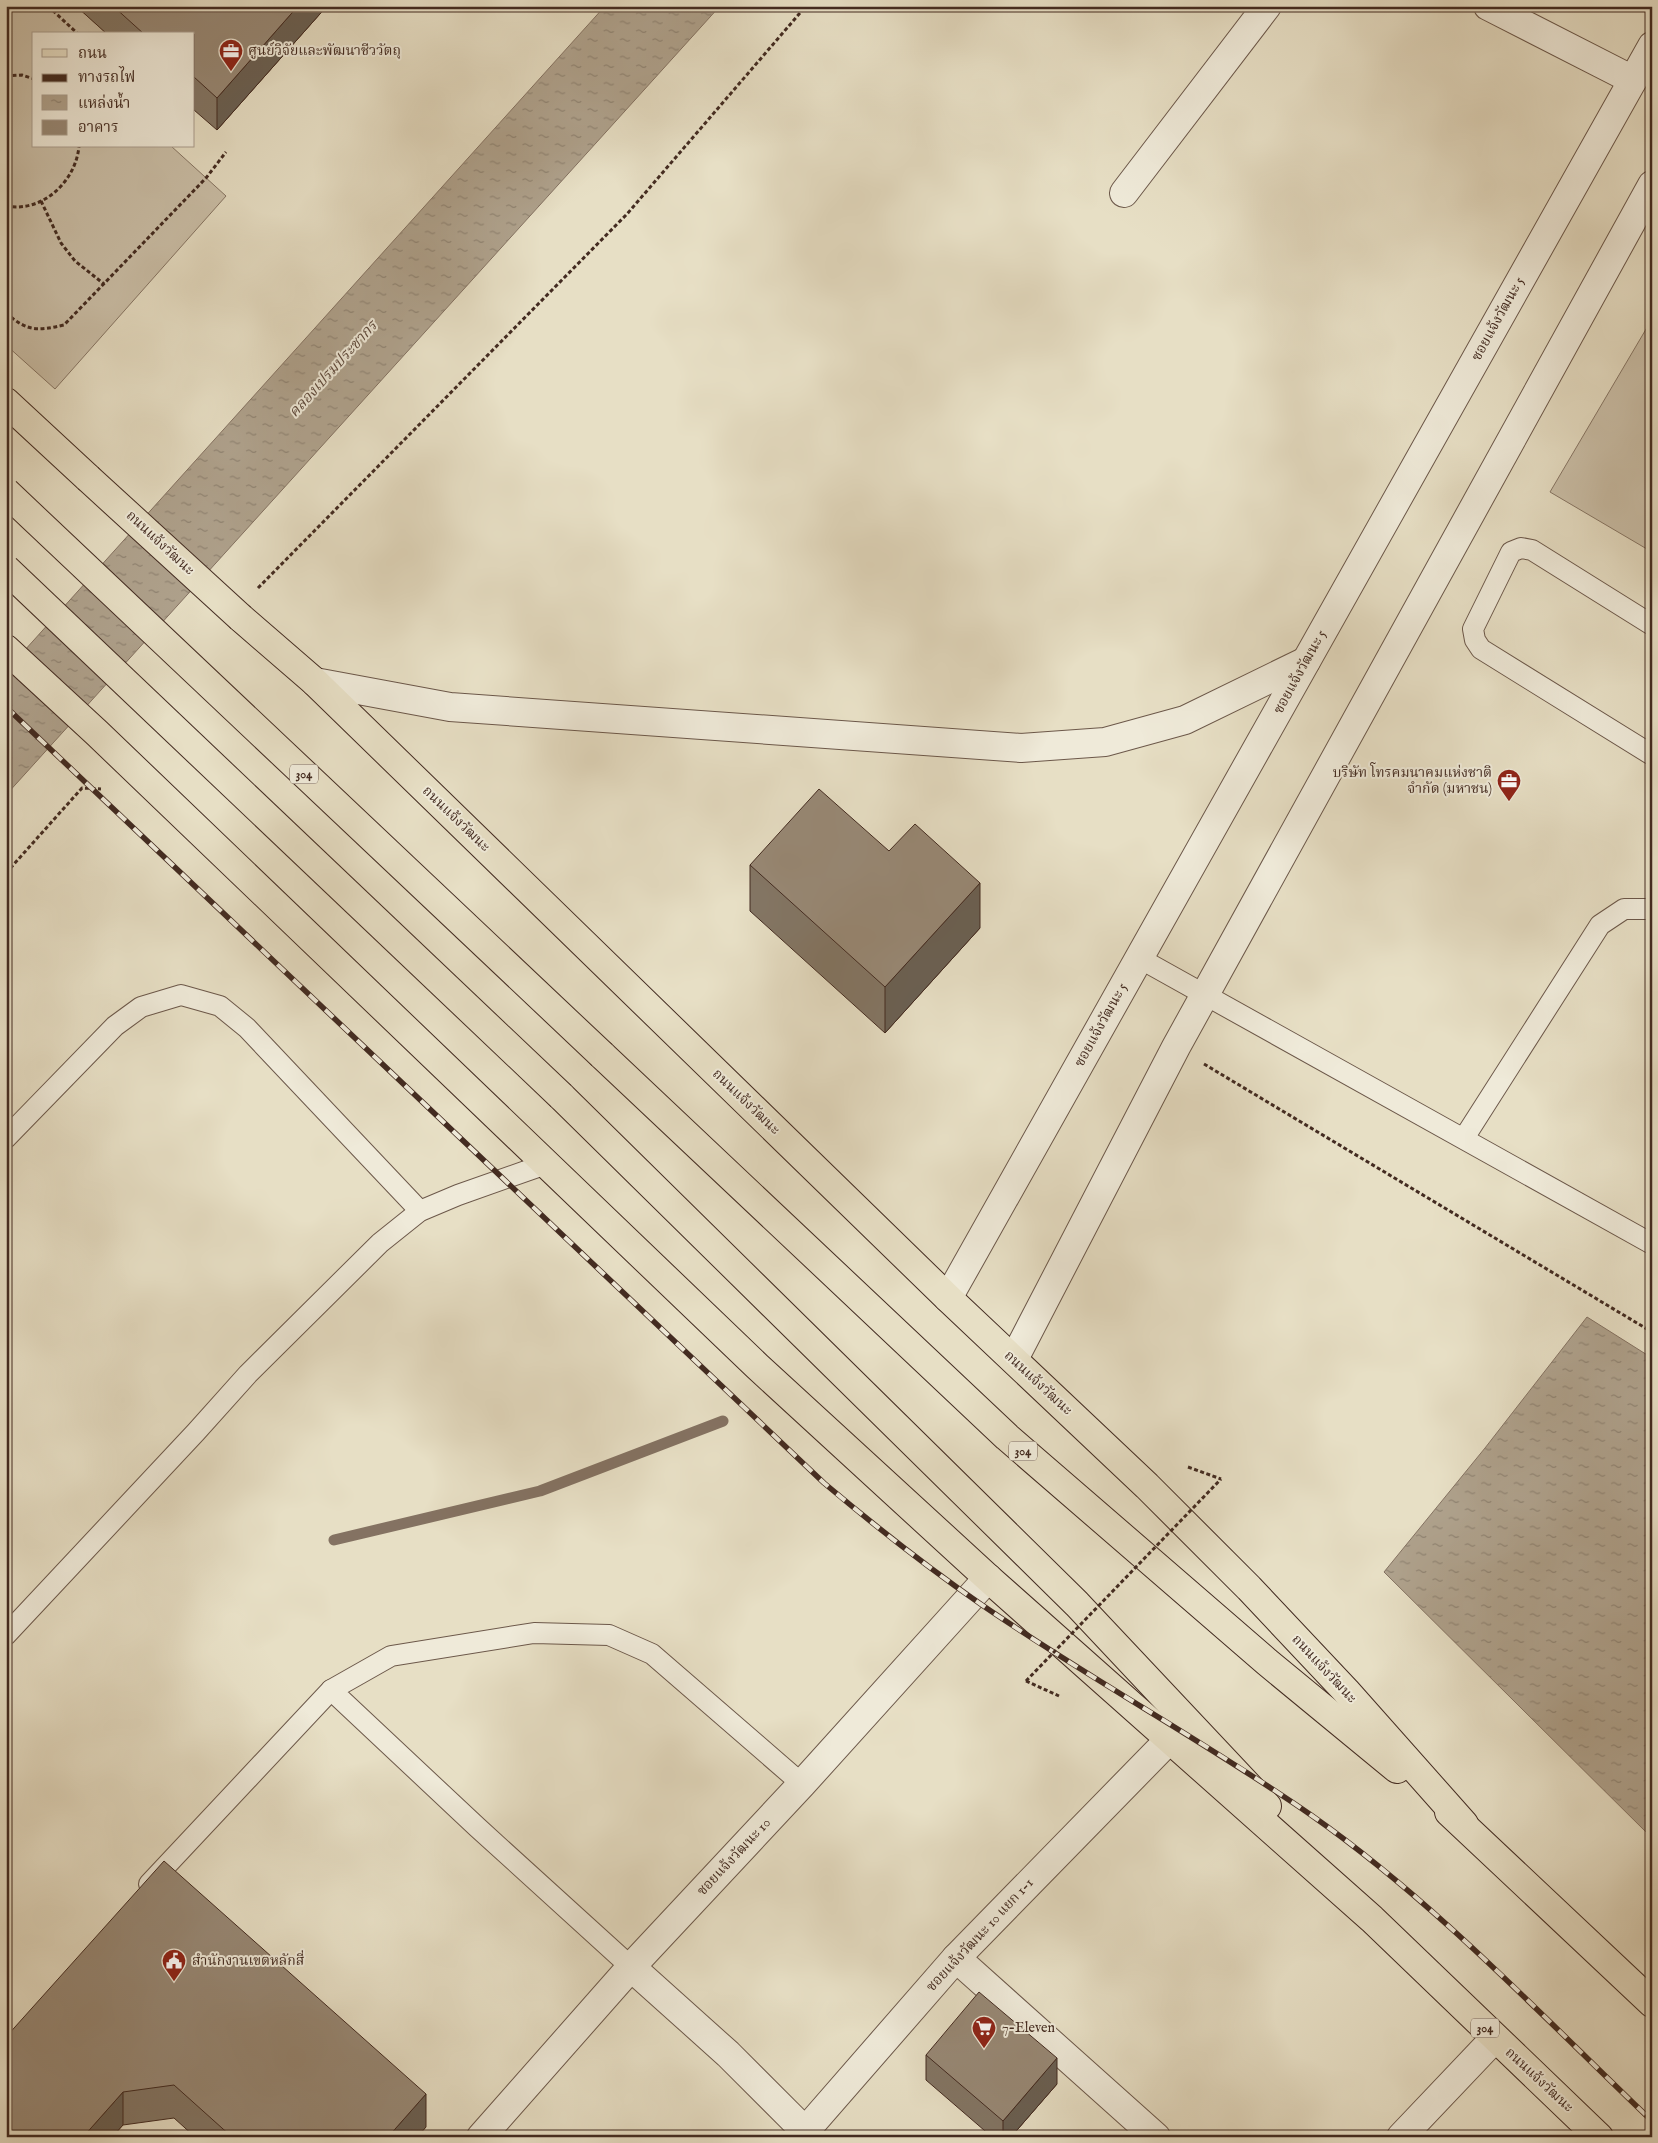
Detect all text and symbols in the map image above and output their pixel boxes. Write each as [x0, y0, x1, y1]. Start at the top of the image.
legend [32, 32, 195, 148]
office icon: ศูนย์วิจัยและพัฒนาชีววัตถุ [218, 38, 244, 72]
place label: ศูนย์วิจัยและพัฒนาชีววัตถุ [248, 41, 401, 60]
text: ถนน [78, 44, 107, 63]
text: ทางรถไฟ [78, 66, 135, 87]
text: แหล่งน้ำ [78, 92, 130, 113]
text: อาคาร [78, 118, 118, 137]
street label: ซอยแจ้งวัฒนะ 5 [1468, 274, 1528, 364]
water label: คลองเปรมประชากร [285, 316, 382, 421]
street label: ถนนแจ้งวัฒนะ [122, 507, 198, 579]
street label: ซอยแจ้งวัฒนะ 5 [1270, 627, 1330, 717]
place label: บริษัท โทรคมนาคมแห่งชาติ จำกัด (มหาชน) [1333, 762, 1492, 798]
road number: 304 [290, 764, 318, 784]
office icon: บริษัท โทรคมนาคมแห่งชาติ จำกัด (มหาชน) [1496, 768, 1522, 802]
street label: ถนนแจ้งวัฒนะ [418, 782, 494, 856]
street label: ซอยแจ้งวัฒนะ 5 [1071, 980, 1131, 1070]
street label: ถนนแจ้งวัฒนะ [708, 1065, 784, 1139]
street label: ถนนแจ้งวัฒนะ [1000, 1347, 1076, 1419]
road number: 304 [1009, 1442, 1037, 1460]
street label: ถนนแจ้งวัฒนะ [1288, 1631, 1360, 1707]
street label: ซอยแจ้งวัฒนะ 10 [693, 1814, 775, 1900]
street label: ซอยแจ้งวัฒนะ 10 แยก 1-1 [923, 1874, 1037, 1996]
public building icon: สำนักงานเขตหลักสี่ [161, 1948, 187, 1982]
place label: สำนักงานเขตหลักสี่ [192, 1950, 305, 1970]
supermarket icon: 7-Eleven [971, 2015, 997, 2049]
place label: 7-Eleven [1002, 2019, 1056, 2037]
road number: 304 [1471, 2019, 1499, 2038]
street label: ถนนแจ้งวัฒนะ [1501, 2044, 1577, 2116]

